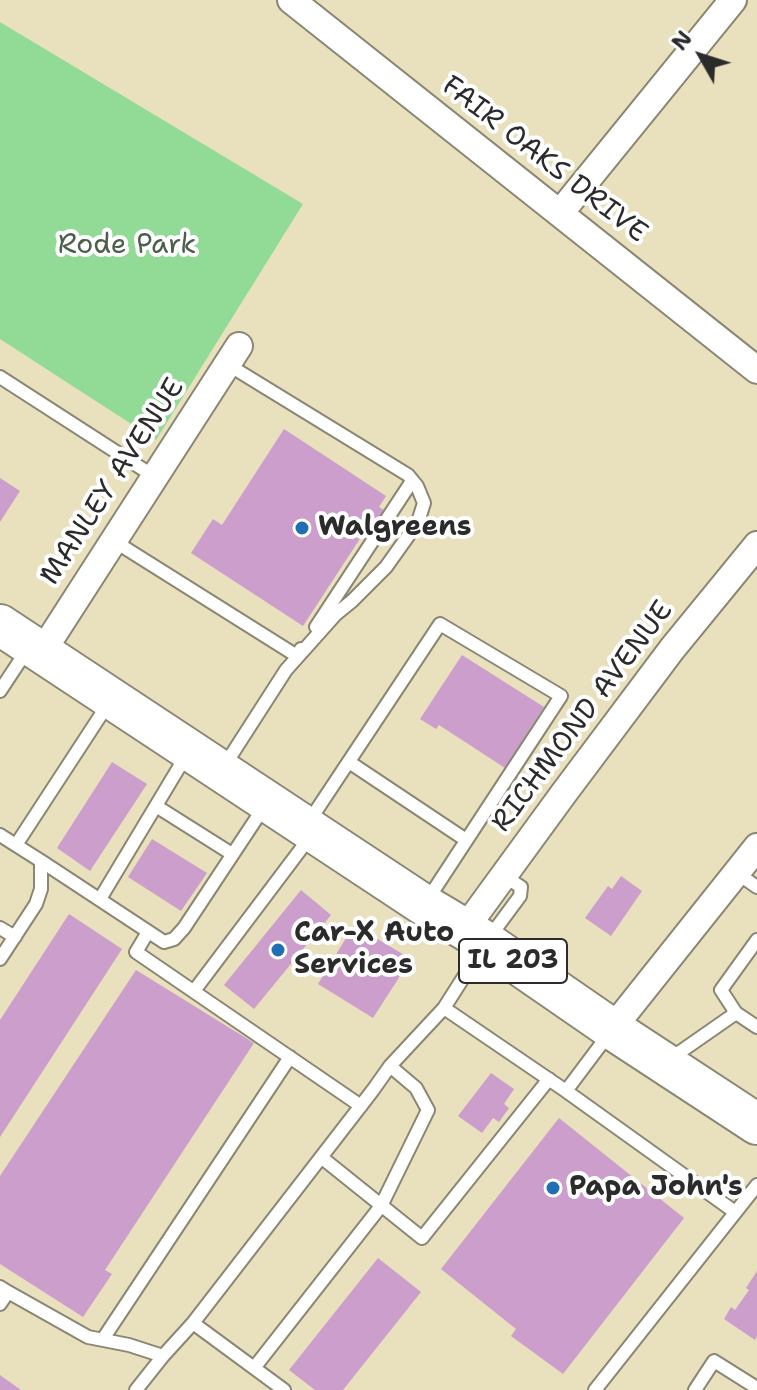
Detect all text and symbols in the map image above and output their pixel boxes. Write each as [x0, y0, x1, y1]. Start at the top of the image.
north arrow [661, 16, 741, 96]
text: N [665, 25, 699, 56]
street label: FAIR OAKS DRIVE [435, 69, 653, 251]
park label: Rode Park [58, 229, 196, 263]
street label: MANLEY AVENUE [34, 373, 192, 591]
place label: Walgreens [318, 511, 472, 545]
marker: Walgreens [293, 519, 311, 537]
street label: RICHMOND AVENUE [485, 595, 681, 839]
place label: Car-X Auto Services [294, 917, 454, 983]
road number: IL 203 [459, 939, 567, 983]
marker: Car-X Auto Services [269, 941, 287, 959]
place label: Papa John's [569, 1171, 743, 1205]
marker: Papa John's [544, 1179, 562, 1197]

